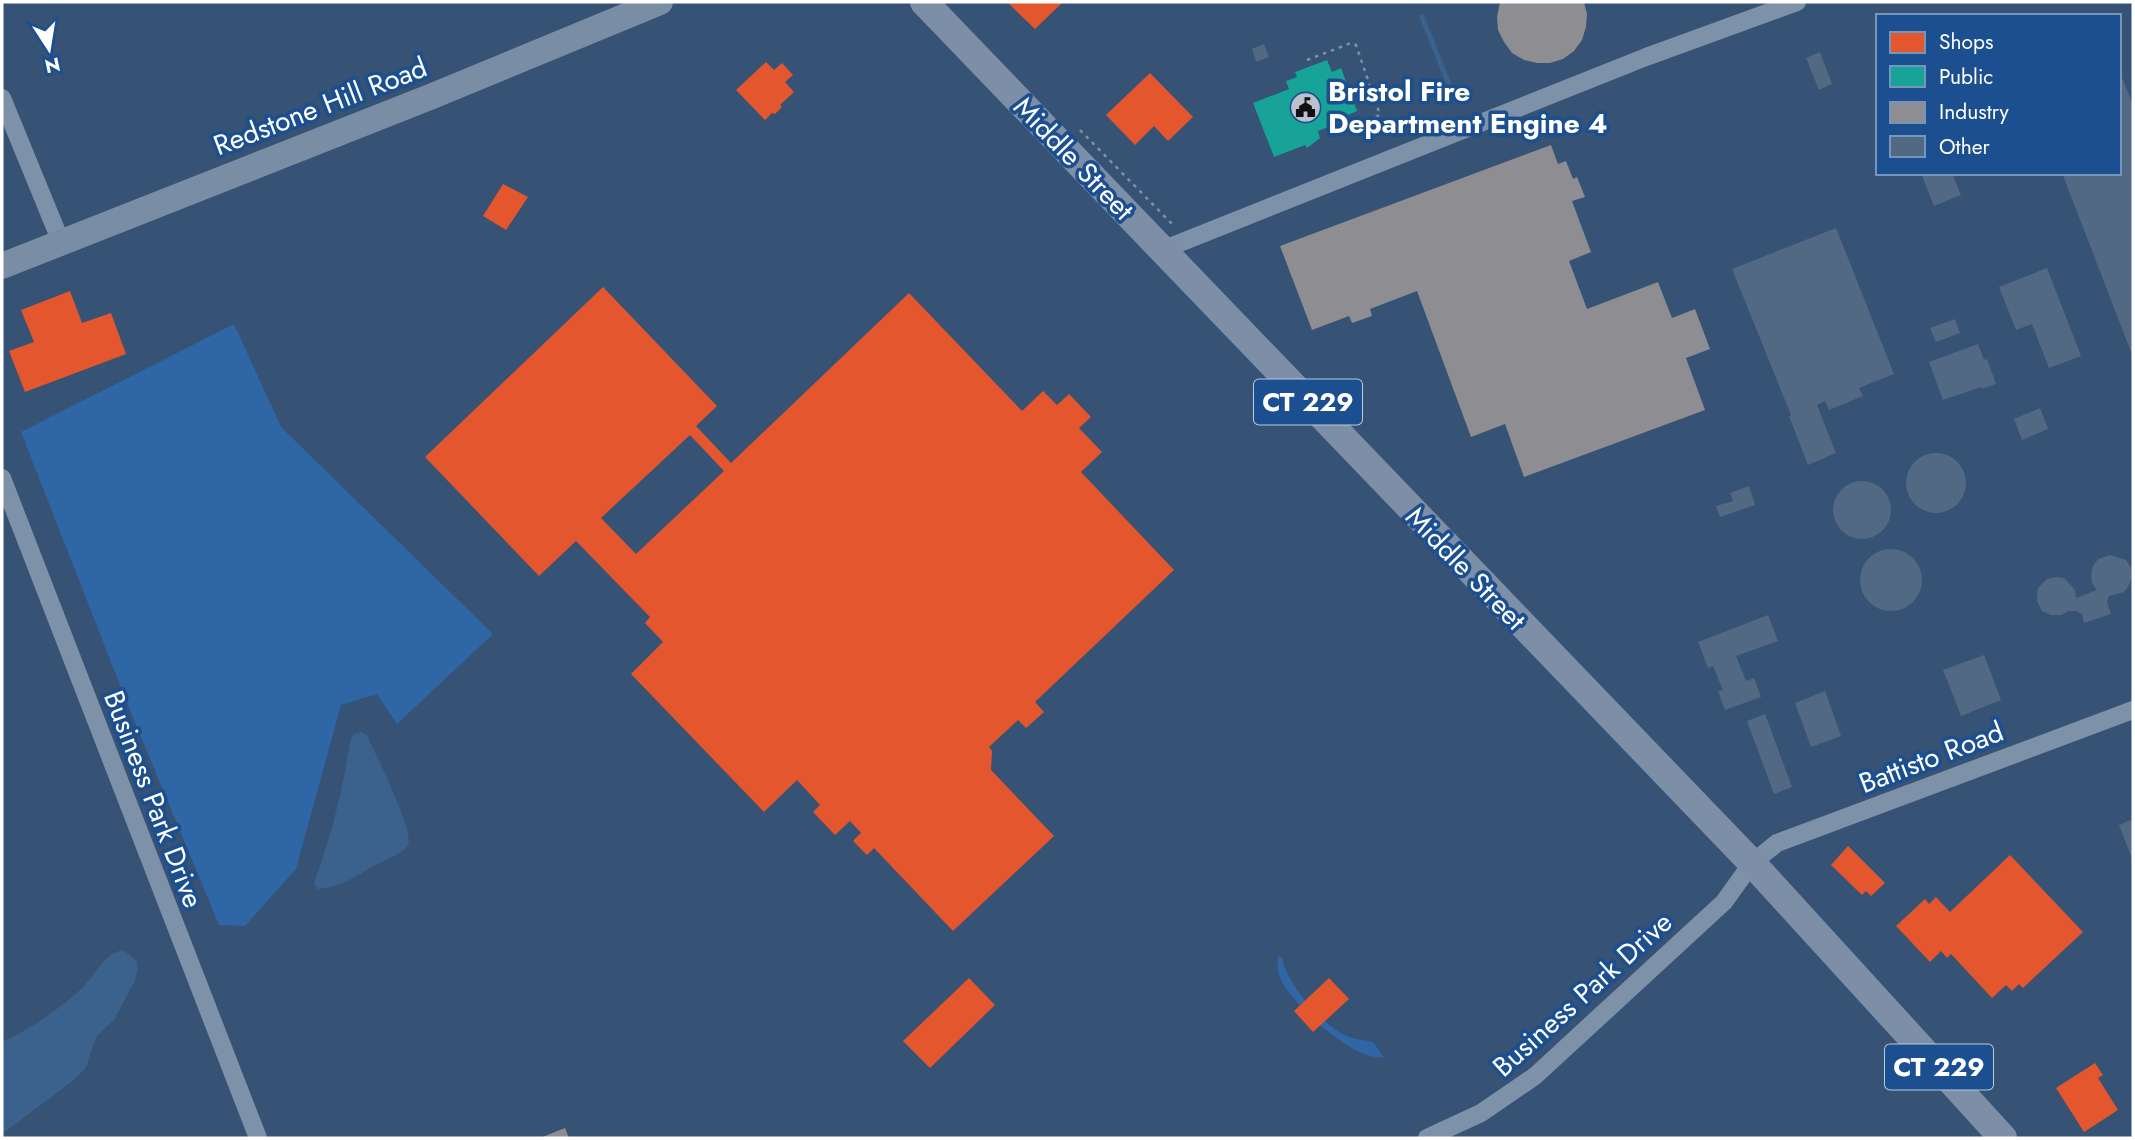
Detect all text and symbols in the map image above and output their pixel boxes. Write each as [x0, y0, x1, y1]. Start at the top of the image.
north arrow [14, 14, 84, 84]
legend [1876, 14, 2121, 175]
text: Shops [1939, 27, 1993, 57]
street label: Redstone Hill Road [207, 47, 433, 166]
text: N [42, 50, 63, 80]
text: Public [1939, 62, 1993, 92]
place label: Bristol Fire Department Engine 4 [1328, 71, 1608, 144]
street label: Middle Street [1004, 87, 1143, 230]
public building icon: Bristol Fire Department Engine 4 [1288, 90, 1322, 124]
text: Industry [1939, 97, 2010, 127]
text: Other [1939, 132, 1990, 162]
road number: CT 229 [1254, 380, 1362, 424]
street label: Middle Street [1396, 497, 1535, 640]
street label: Business Park Drive [93, 685, 214, 914]
street label: Battisto Road [1853, 711, 2009, 804]
street label: Business Park Drive [1483, 902, 1681, 1086]
road number: CT 229 [1885, 1044, 1993, 1090]

